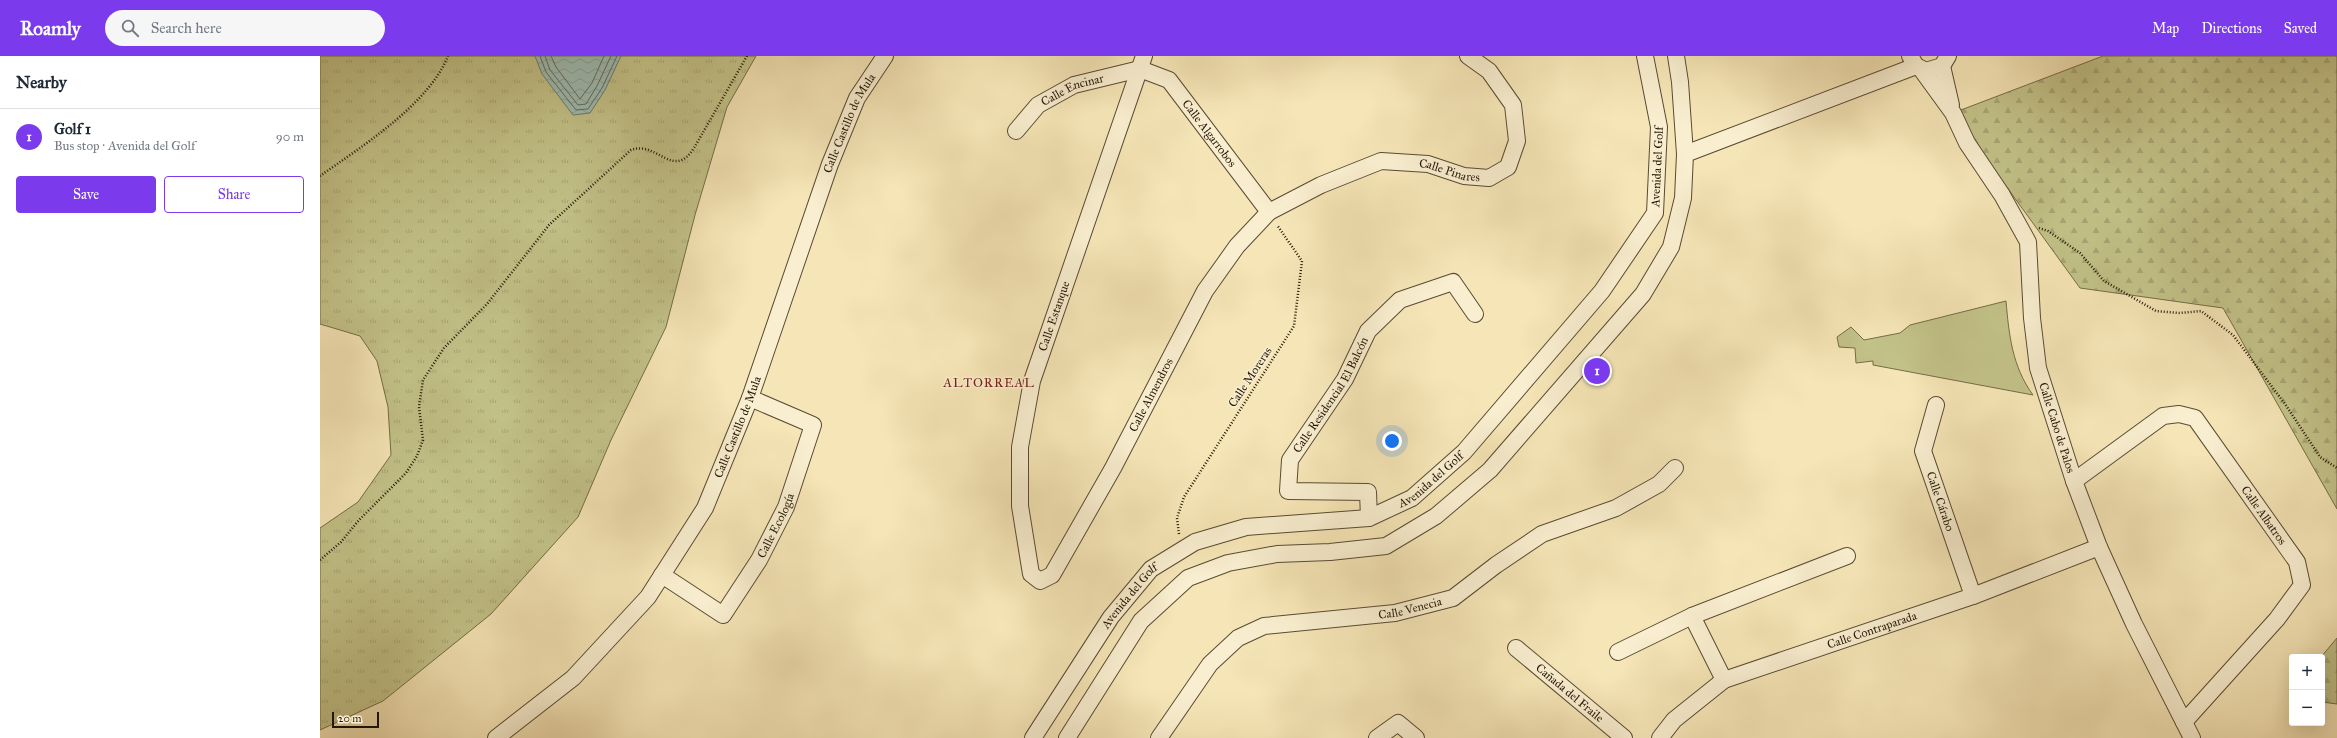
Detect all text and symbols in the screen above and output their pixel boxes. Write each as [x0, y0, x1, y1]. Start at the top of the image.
search box [105, 10, 385, 46]
text: Roamly [20, 17, 81, 40]
icon: search [119, 17, 141, 39]
text: Search here [151, 19, 222, 37]
text: Map [2152, 20, 2179, 37]
text: Directions [2201, 20, 2262, 37]
text: Saved [2284, 20, 2317, 37]
street label: Calle Castillo de Mula [820, 70, 879, 175]
street label: Calle Encinar [1039, 71, 1105, 109]
text: Nearby [16, 72, 67, 93]
street label: Calle Algarrobos [1179, 97, 1239, 170]
text: Golf 1 [54, 120, 91, 138]
street label: Avenida del Golf [1648, 124, 1666, 208]
text: 1 [26, 129, 32, 145]
text: 90 m [276, 129, 304, 145]
text: Bus stop · Avenida del Golf [54, 138, 195, 154]
street label: Calle Pinares [1419, 156, 1481, 184]
button: Save [16, 176, 156, 213]
button: Share [164, 176, 304, 213]
street label: Calle Estanque [1035, 279, 1073, 353]
street label: Calle Residencial El Balcón [1290, 334, 1371, 456]
street label: Calle Moreras [1225, 344, 1275, 410]
street label: Calle Almendros [1126, 356, 1176, 434]
pin: 1 [1584, 356, 1610, 386]
street label: Calle Castillo de Mula [711, 373, 764, 480]
district label: ALTORREAL [942, 375, 1035, 391]
street label: Calle Cabo de Palos [2036, 381, 2078, 475]
your location [1382, 431, 1402, 451]
street label: Avenida del Golf [1395, 447, 1468, 511]
street label: Calle Cárabo [1924, 470, 1957, 533]
street label: Calle Albatros [2238, 483, 2289, 547]
street label: Calle Ecología [754, 491, 797, 560]
street label: Avenida del Golf [1098, 559, 1161, 632]
street label: Calle Venecia [1378, 594, 1444, 622]
street label: Calle Contraparada [1825, 608, 1919, 652]
map controls [2289, 654, 2325, 726]
button: + [2289, 654, 2325, 690]
street label: Cañada del Fraile [1533, 661, 1607, 725]
button: − [2289, 690, 2325, 726]
scale bar [332, 710, 379, 729]
text: 20 m [338, 712, 361, 725]

